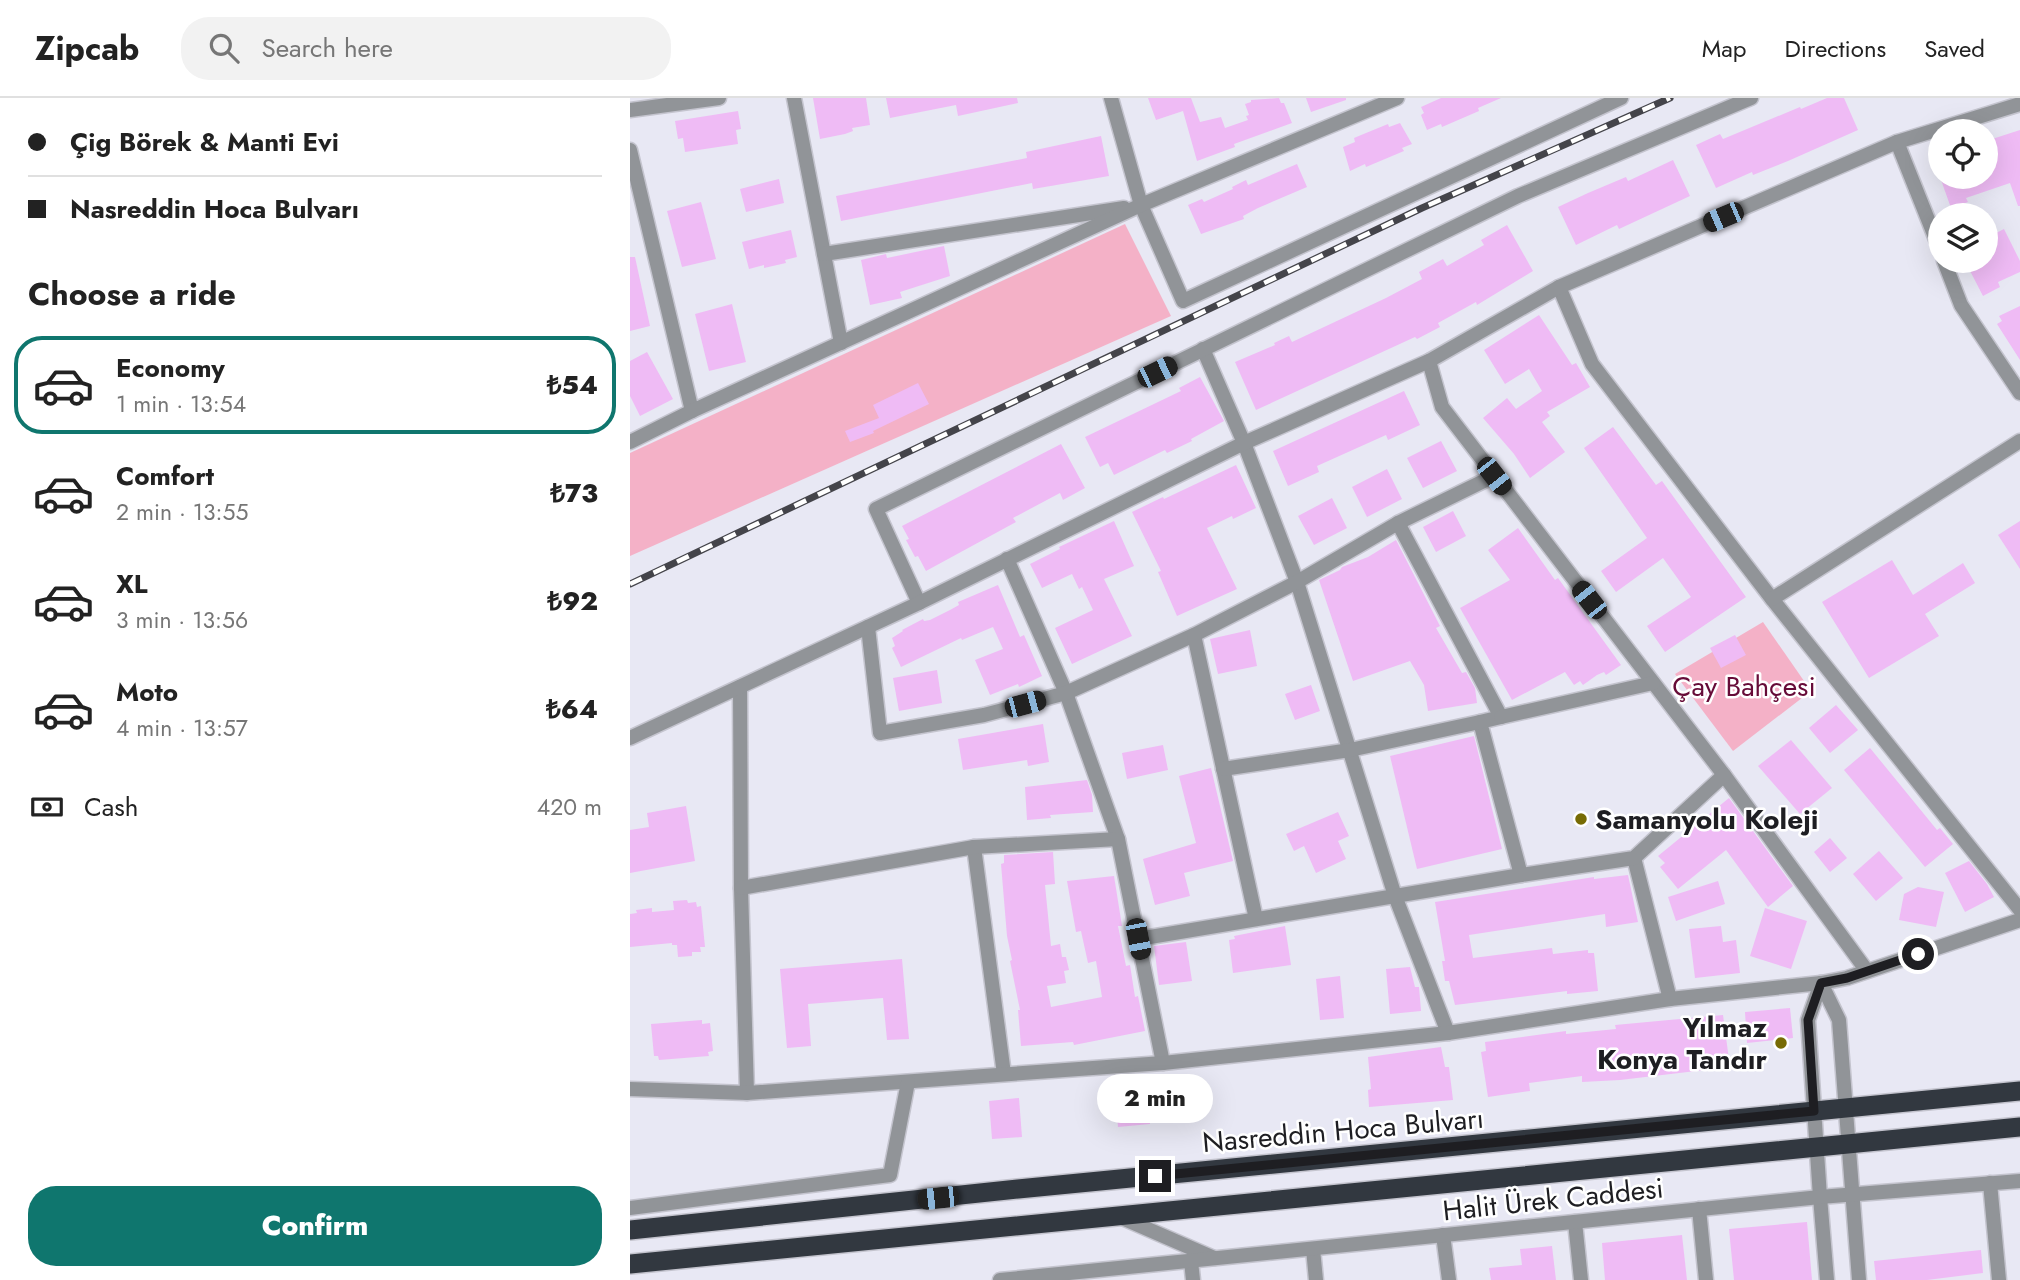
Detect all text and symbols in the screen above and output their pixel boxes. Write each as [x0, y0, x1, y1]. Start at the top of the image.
search box [181, 17, 671, 80]
text: Zipcab [35, 25, 139, 72]
icon: search [205, 29, 243, 67]
text: Search here [261, 29, 393, 67]
text: Map [1702, 31, 1747, 66]
text: Directions [1785, 31, 1886, 66]
text: Saved [1924, 31, 1985, 66]
map controls [1928, 119, 1998, 273]
button: locate [1928, 119, 1998, 189]
text: Çig Börek & Manti Evi [70, 123, 339, 161]
text: Nasreddin Hoca Bulvarı [70, 190, 359, 228]
car [1700, 199, 1747, 235]
button: layers [1928, 203, 1998, 273]
text: Choose a ride [28, 271, 236, 317]
text: Economy [116, 349, 225, 387]
car [1134, 353, 1181, 391]
icon: car [32, 354, 95, 417]
text: ₺54 [547, 366, 598, 404]
text: 1 min · 13:54 [116, 387, 246, 421]
car [1473, 453, 1516, 499]
text: Comfort [116, 457, 214, 495]
icon: car [32, 462, 95, 525]
text: ₺73 [550, 474, 598, 512]
text: 2 min · 13:55 [116, 495, 248, 529]
text: XL [116, 565, 148, 603]
icon: car [32, 570, 95, 633]
car [1568, 577, 1611, 623]
text: ₺92 [547, 582, 598, 620]
text: 3 min · 13:56 [116, 603, 248, 637]
park label: Çay Bahçesi [1672, 666, 1816, 707]
text: Moto [116, 673, 178, 711]
icon: car [32, 678, 95, 741]
car [1002, 688, 1049, 720]
text: ₺64 [546, 690, 598, 728]
text: 4 min · 13:57 [116, 711, 248, 745]
icon: cash [28, 788, 66, 826]
text: Cash [84, 788, 138, 826]
text: 420 m [537, 790, 602, 824]
place label: Samanyolu Koleji [1595, 799, 1819, 840]
marker: Samanyolu Koleji [1573, 811, 1589, 827]
car [1124, 916, 1153, 962]
route start [1902, 938, 1934, 970]
place label: Yılmaz Konya Tandır [1597, 1007, 1767, 1080]
marker: Yılmaz Konya Tandır [1773, 1035, 1789, 1051]
callout: 2 min [1097, 1074, 1213, 1124]
text: 2 min [1124, 1081, 1186, 1115]
street label: Nasreddin Hoca Bulvarı [1201, 1098, 1485, 1163]
route end [1139, 1160, 1171, 1192]
street label: Halit Ürek Caddesi [1441, 1168, 1665, 1231]
car [917, 1185, 960, 1211]
button: Confirm [28, 1186, 602, 1266]

